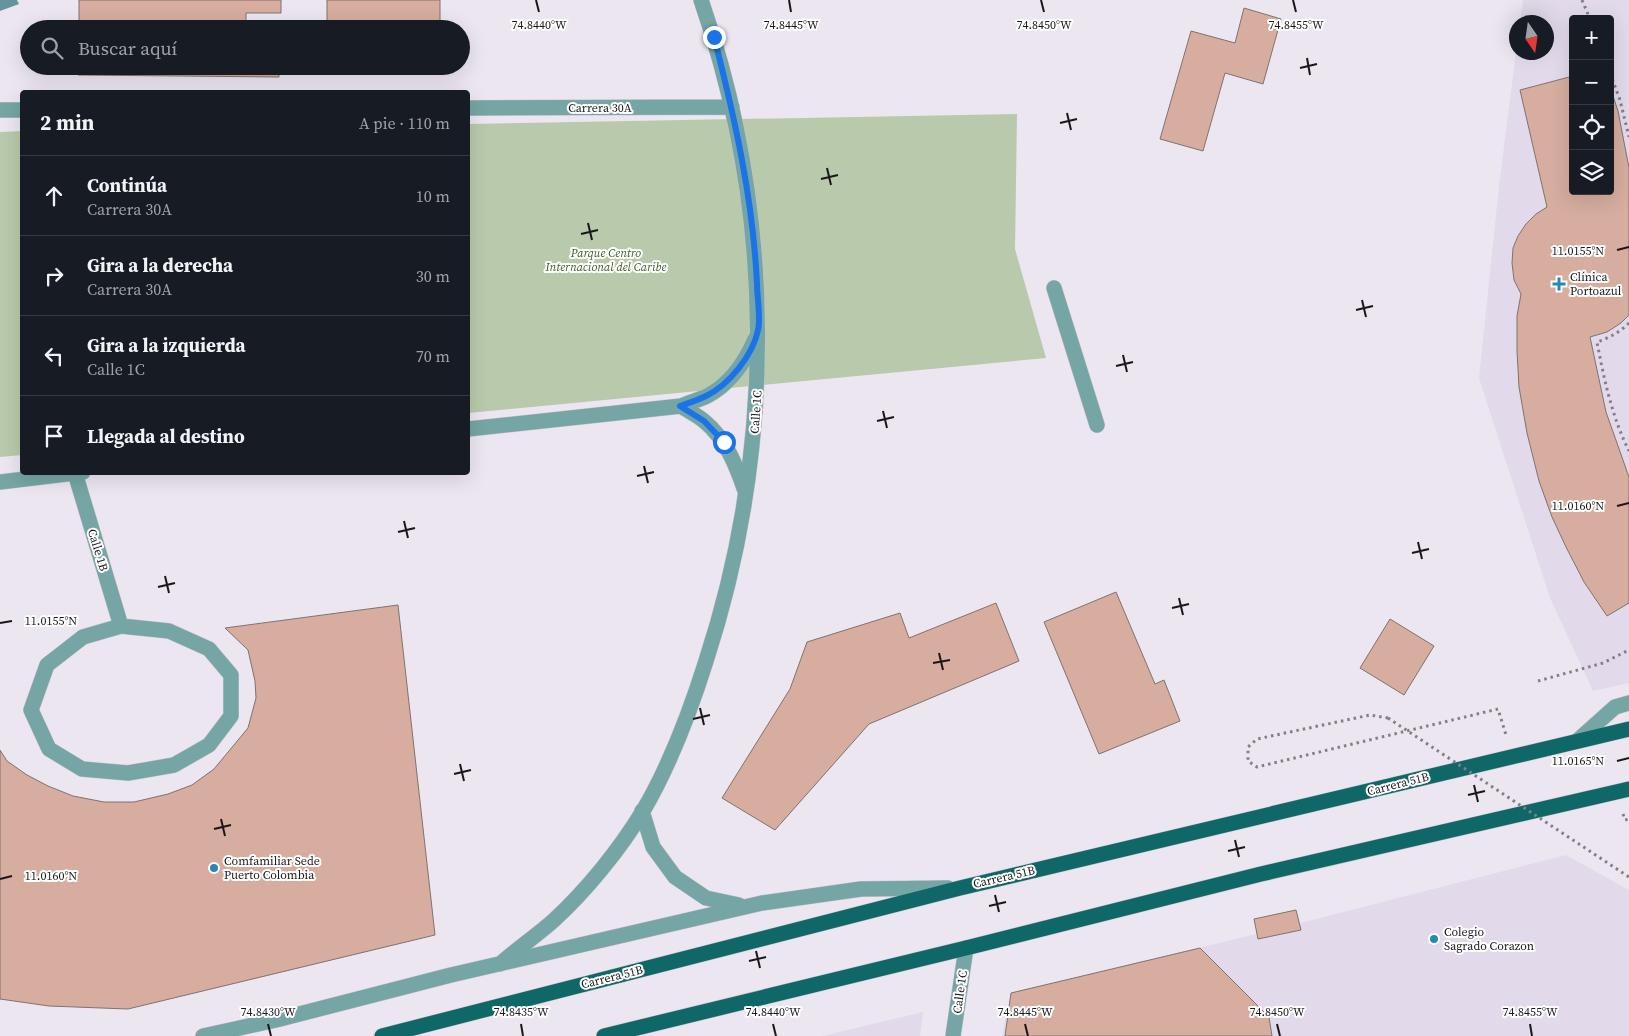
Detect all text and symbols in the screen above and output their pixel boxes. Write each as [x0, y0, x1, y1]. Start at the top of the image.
north arrow [1509, 15, 1554, 60]
map controls [1569, 15, 1614, 195]
button: + [1569, 15, 1614, 60]
text: 74.8440°W [511, 17, 567, 33]
text: 74.8445°W [763, 17, 819, 33]
text: 74.8450°W [1016, 17, 1072, 33]
text: 74.8455°W [1268, 17, 1324, 33]
search box [20, 20, 470, 75]
route end [703, 26, 726, 49]
icon: search [38, 34, 66, 62]
text: Buscar aquí [78, 35, 177, 61]
button: − [1569, 60, 1614, 105]
street label: Carrera 30A [568, 100, 632, 116]
button: locate [1569, 105, 1614, 150]
text: 2 min [40, 108, 95, 137]
text: A pie · 110 m [359, 112, 450, 134]
button: layers [1569, 150, 1614, 195]
text: Continúa [87, 172, 167, 198]
icon: ahead [40, 182, 68, 210]
text: 10 m [416, 185, 450, 207]
text: Carrera 30A [87, 198, 172, 220]
text: 11.0155°N [1552, 243, 1604, 259]
park label: Parque Centro Internacional del Caribe [545, 245, 667, 275]
text: Gira a la derecha [87, 252, 233, 278]
icon: right [40, 262, 68, 290]
text: 30 m [416, 265, 450, 287]
place label: Clínica Portoazul [1570, 269, 1622, 299]
marker: Clínica Portoazul [1552, 277, 1566, 291]
text: Carrera 30A [87, 278, 172, 300]
text: Gira a la izquierda [87, 332, 246, 358]
icon: left [40, 342, 68, 370]
text: 70 m [416, 345, 450, 367]
text: Calle 1C [87, 358, 145, 380]
street label: Calle 1C [747, 389, 766, 434]
icon: arrive [40, 422, 68, 450]
text: Llegada al destino [87, 423, 245, 449]
route start [713, 431, 736, 454]
text: 11.0160°N [1552, 498, 1604, 514]
street label: Calle 1B [84, 527, 112, 573]
text: 11.0155°N [25, 613, 77, 629]
text: 11.0165°N [1552, 753, 1604, 769]
street label: Carrera 51B [1365, 768, 1431, 799]
place label: Comfamiliar Sede Puerto Colombia [224, 853, 320, 883]
marker: Comfamiliar Sede Puerto Colombia [208, 862, 220, 874]
street label: Carrera 51B [971, 862, 1037, 892]
text: 11.0160°N [25, 868, 77, 884]
place label: Colegio Sagrado Corazon [1444, 924, 1534, 954]
marker: Colegio Sagrado Corazon [1428, 933, 1440, 945]
street label: Carrera 51B [579, 961, 645, 992]
street label: Calle 1C [949, 969, 971, 1015]
text: 74.8430°W [240, 1004, 296, 1020]
text: 74.8435°W [493, 1004, 549, 1020]
text: 74.8440°W [745, 1004, 801, 1020]
text: 74.8445°W [997, 1004, 1053, 1020]
text: 74.8450°W [1249, 1004, 1305, 1020]
text: 74.8455°W [1502, 1004, 1558, 1020]

